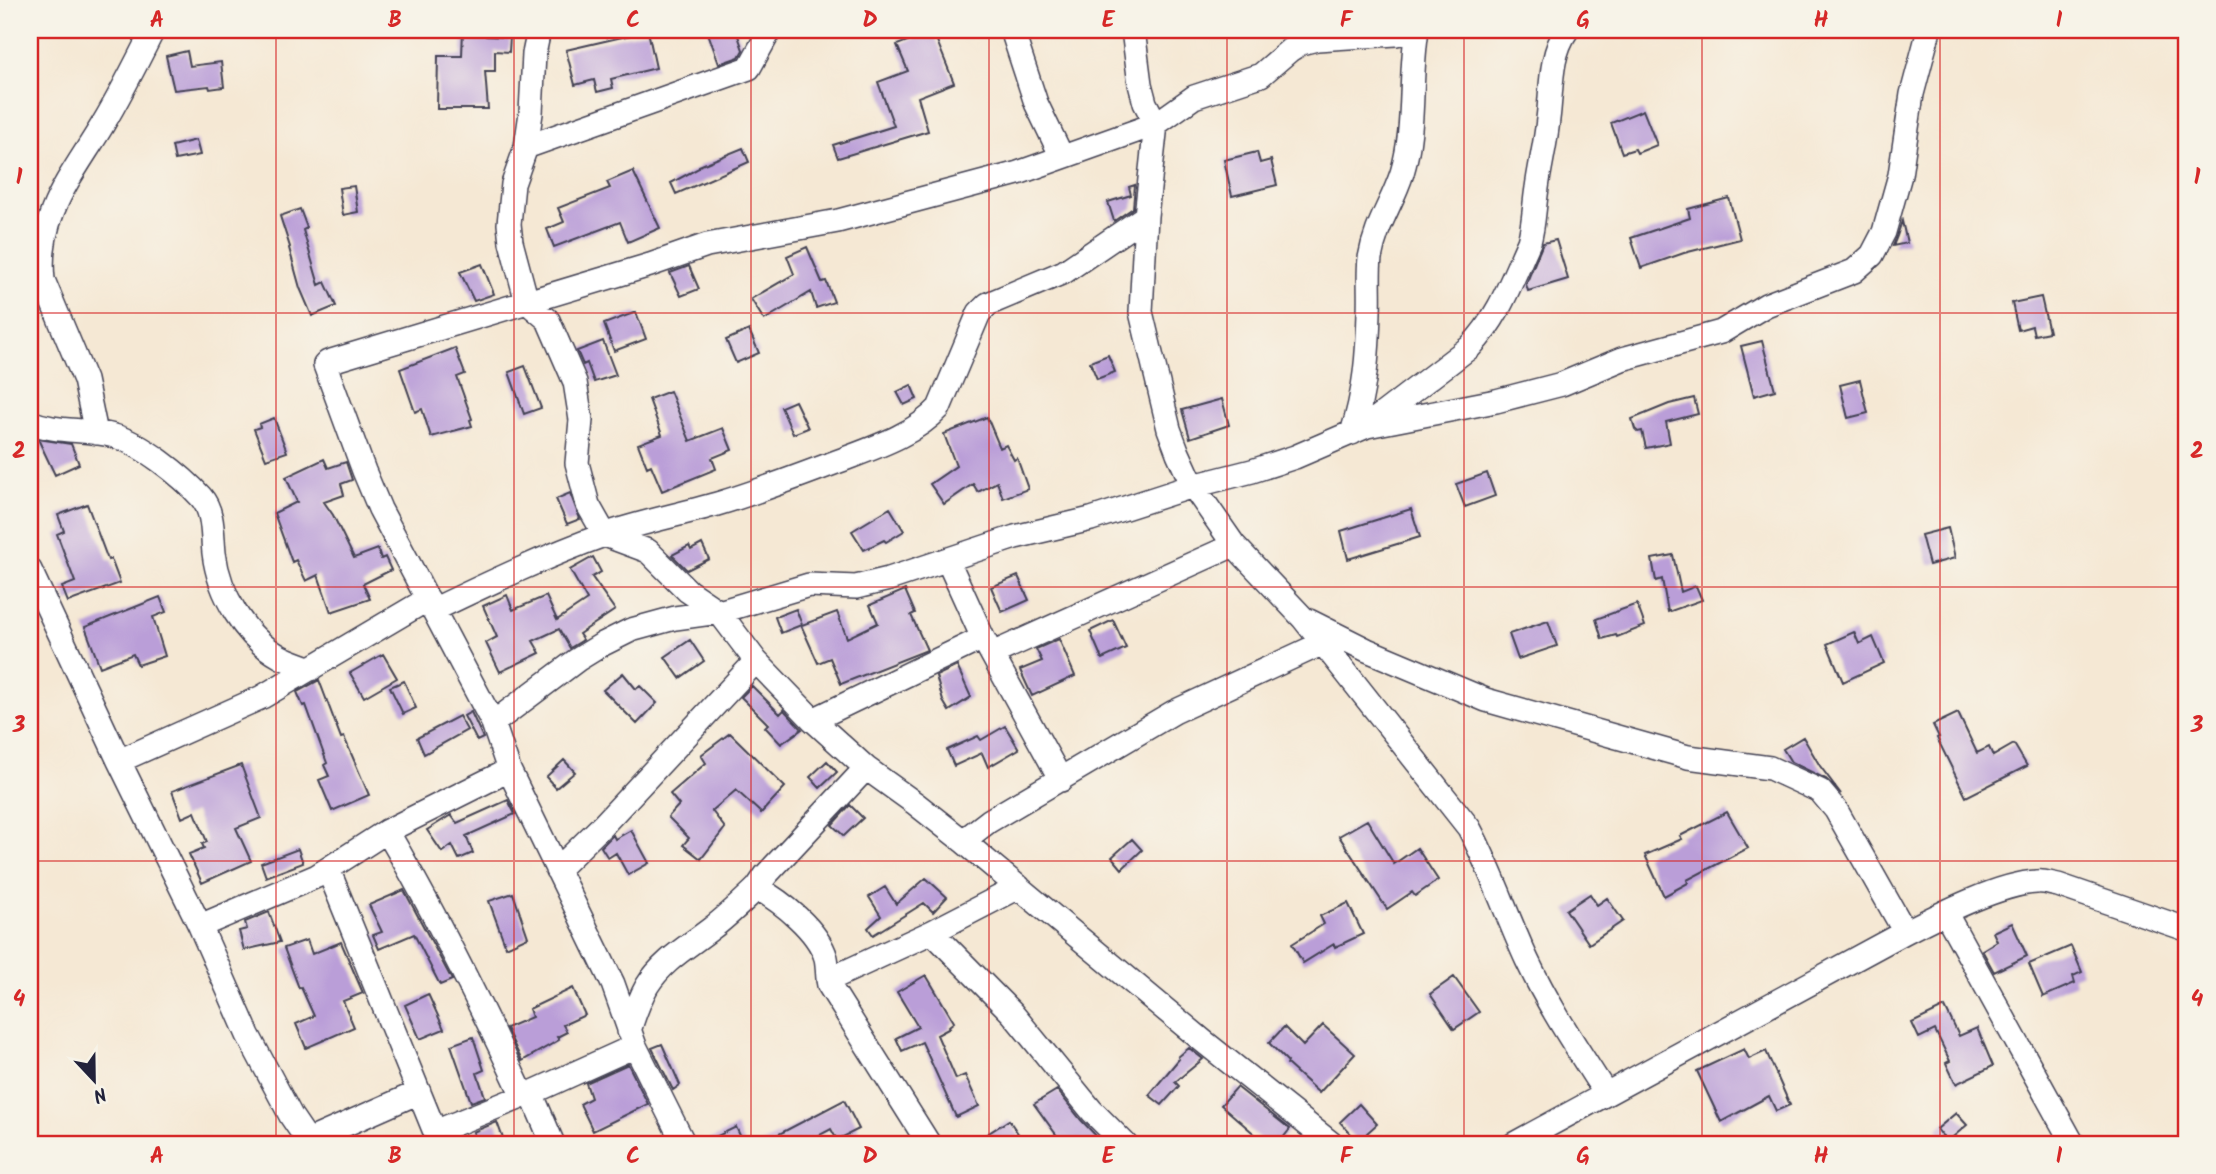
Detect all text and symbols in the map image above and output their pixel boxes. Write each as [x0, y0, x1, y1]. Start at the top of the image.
text: A [150, 3, 164, 39]
text: B [388, 3, 402, 39]
text: C [626, 3, 640, 39]
text: D [862, 3, 878, 39]
text: E [1102, 3, 1116, 39]
text: F [1340, 3, 1354, 39]
text: G [1576, 3, 1590, 39]
text: H [1814, 3, 1829, 39]
text: I [2055, 3, 2063, 39]
text: 1 [16, 160, 23, 196]
text: 1 [2194, 160, 2201, 196]
text: 2 [12, 434, 26, 470]
text: 2 [2190, 434, 2204, 470]
text: 3 [12, 708, 26, 744]
text: 3 [2190, 708, 2204, 744]
text: 4 [13, 982, 26, 1018]
text: 4 [2191, 982, 2204, 1018]
north arrow [60, 1044, 130, 1114]
text: N [88, 1078, 111, 1110]
text: A [150, 1139, 164, 1174]
text: B [388, 1139, 402, 1174]
text: C [626, 1139, 640, 1174]
text: D [862, 1139, 878, 1174]
text: E [1102, 1139, 1116, 1174]
text: F [1340, 1139, 1354, 1174]
text: G [1576, 1139, 1590, 1174]
text: H [1814, 1139, 1829, 1174]
text: I [2055, 1139, 2063, 1174]

